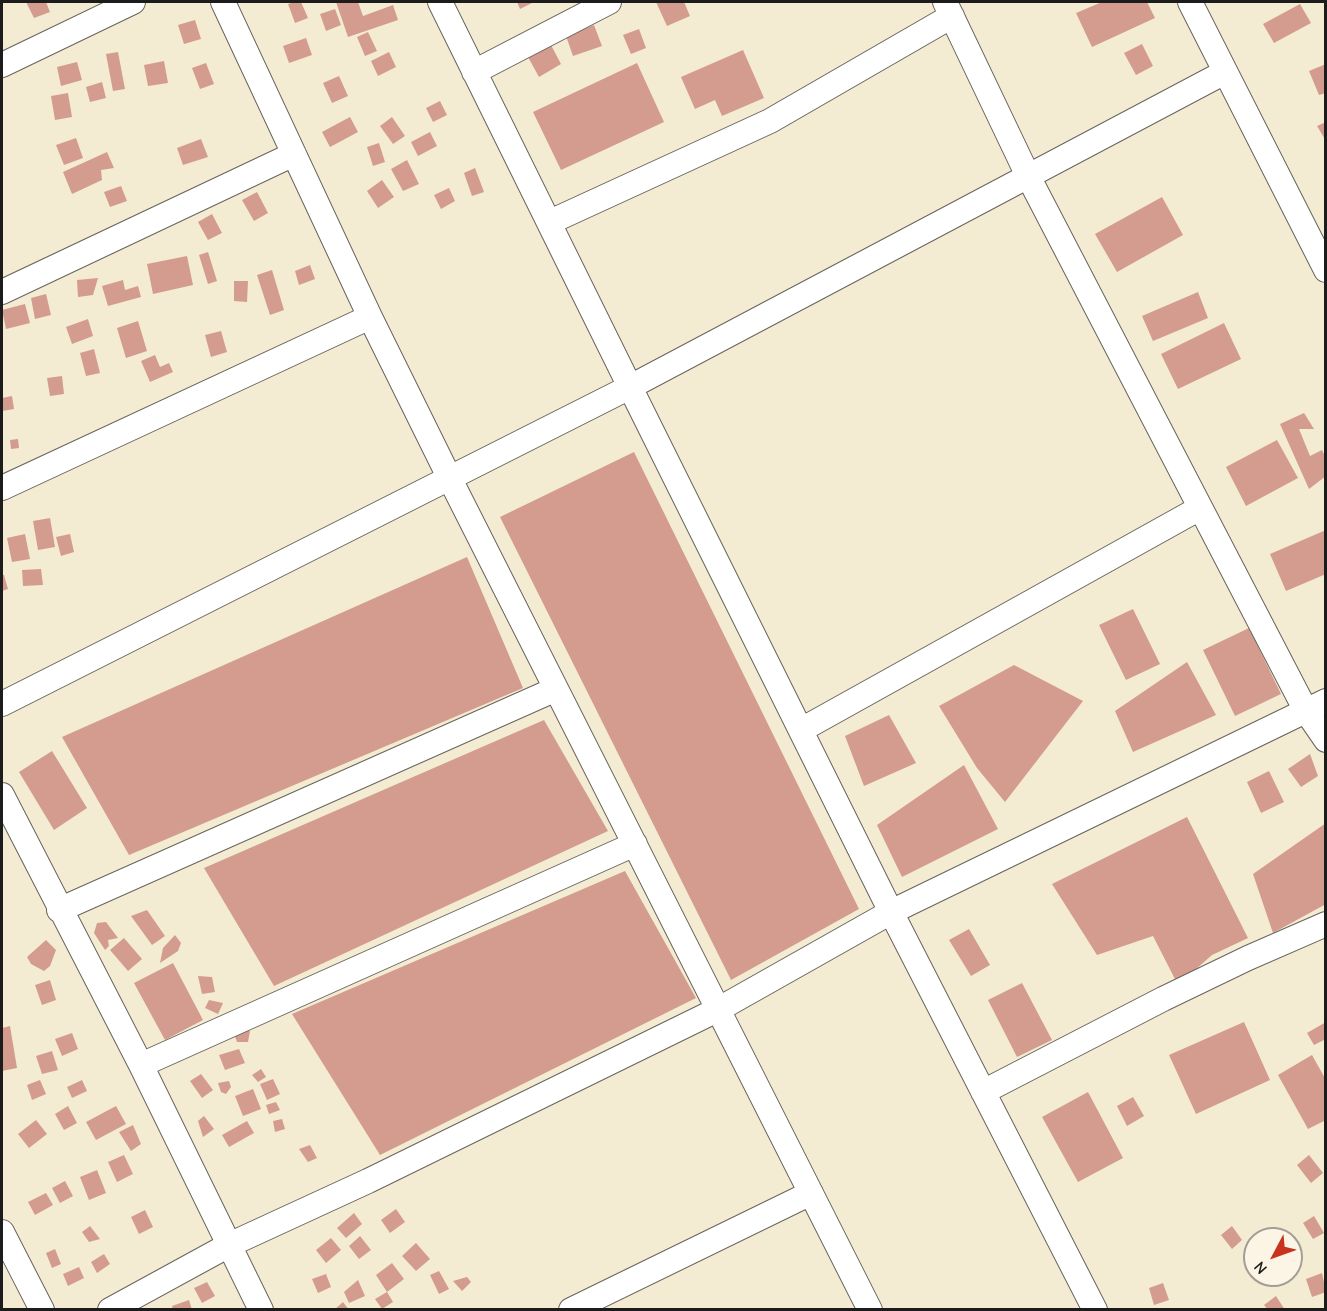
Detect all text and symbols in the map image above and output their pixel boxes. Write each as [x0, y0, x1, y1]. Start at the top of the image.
north arrow [1243, 1227, 1303, 1287]
text: N [1251, 1258, 1271, 1277]

